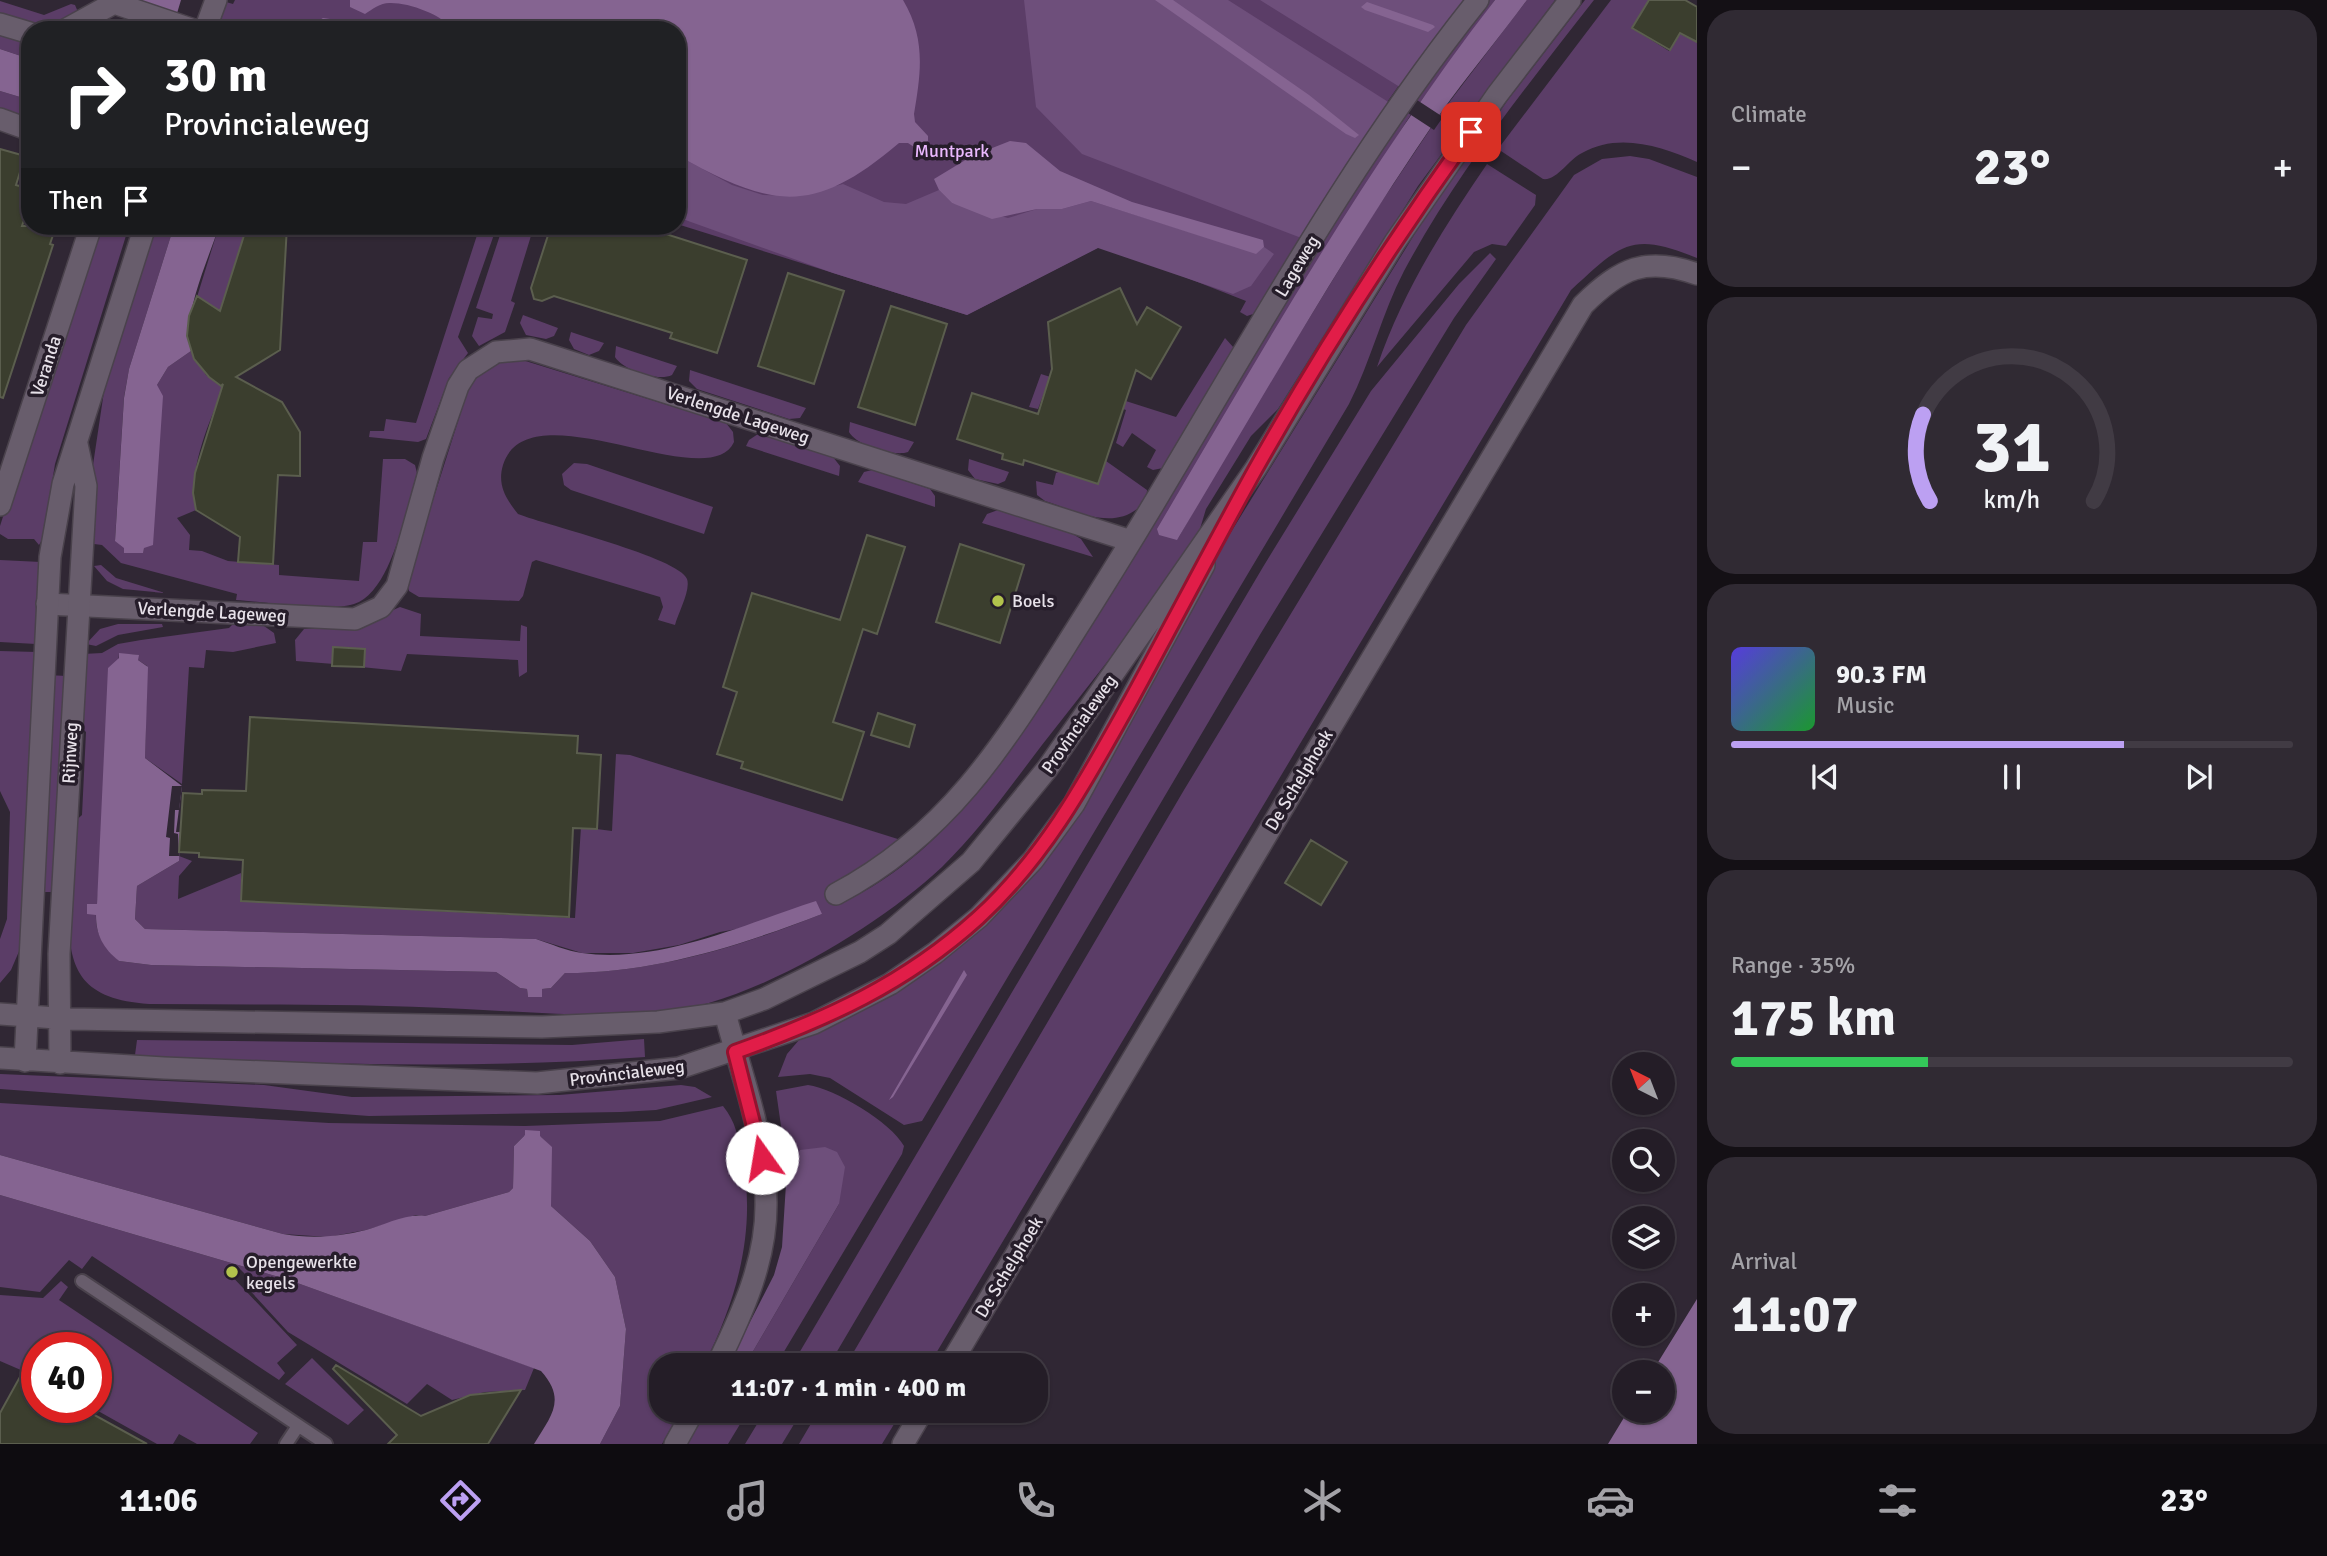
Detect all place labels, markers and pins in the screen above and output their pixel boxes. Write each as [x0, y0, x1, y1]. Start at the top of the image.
pin [1441, 102, 1501, 162]
place label: Boels [1012, 590, 1055, 612]
marker: Boels [990, 593, 1006, 609]
place label: Opengewerkte kegels [246, 1251, 357, 1294]
marker: Opengewerkte kegels [224, 1264, 240, 1280]

